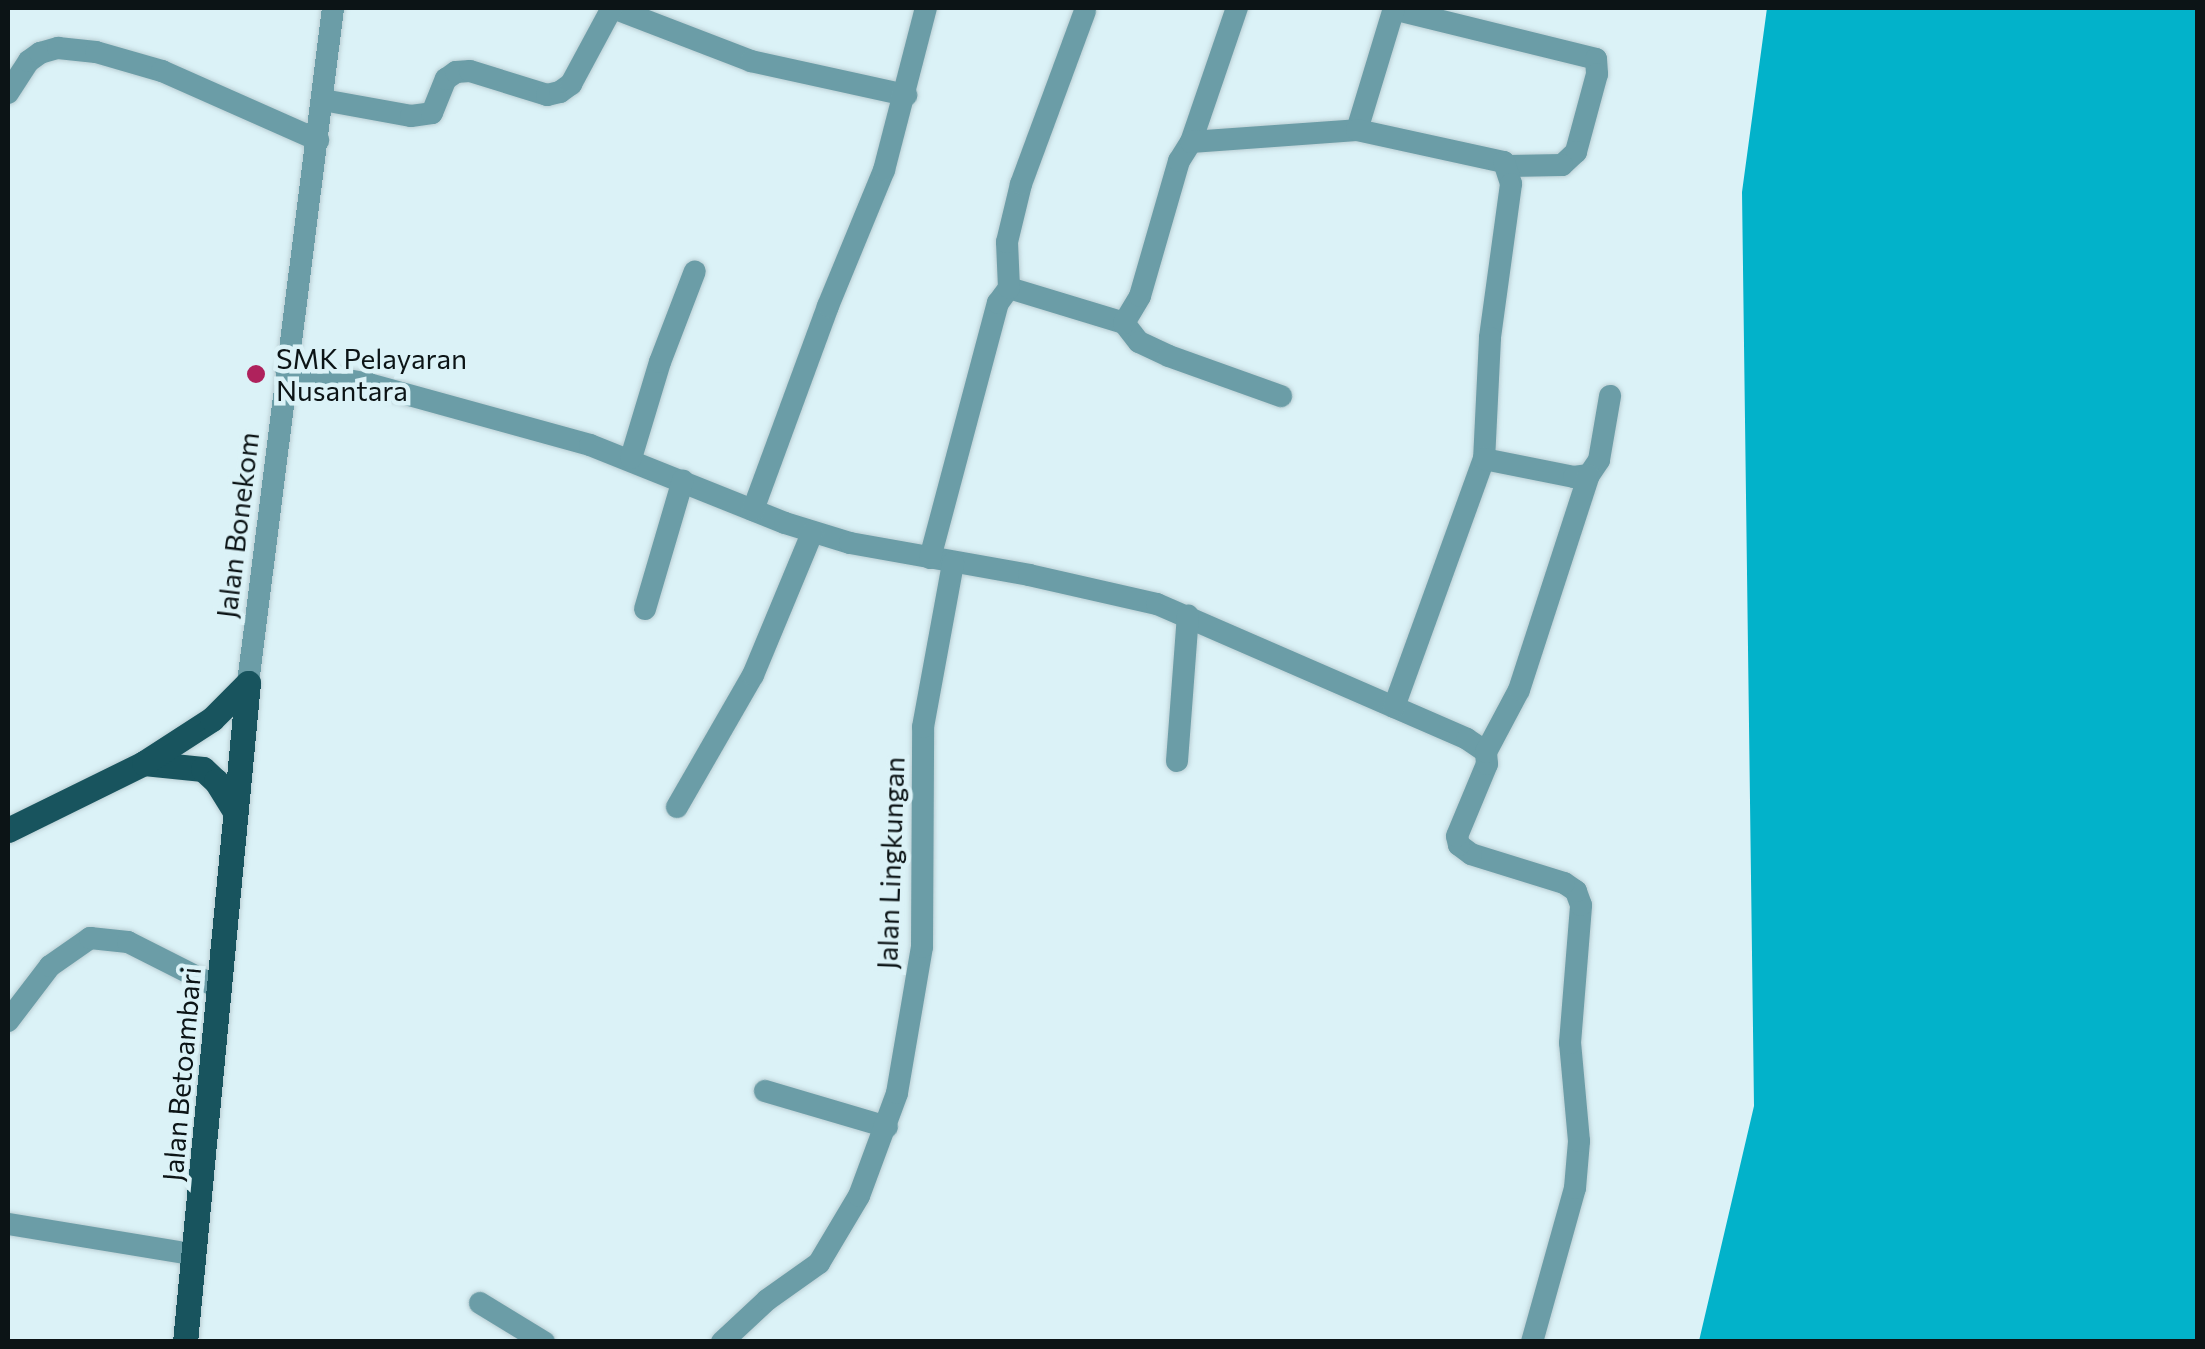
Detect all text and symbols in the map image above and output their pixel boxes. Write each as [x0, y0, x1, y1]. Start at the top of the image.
place label: SMK Pelayaran Nusantara [276, 341, 467, 407]
marker: SMK Pelayaran Nusantara [245, 363, 267, 385]
street label: Jalan Bonekom [209, 430, 265, 620]
street label: Jalan Lingkungan [869, 756, 911, 970]
street label: Jalan Betoambari [155, 965, 207, 1183]

